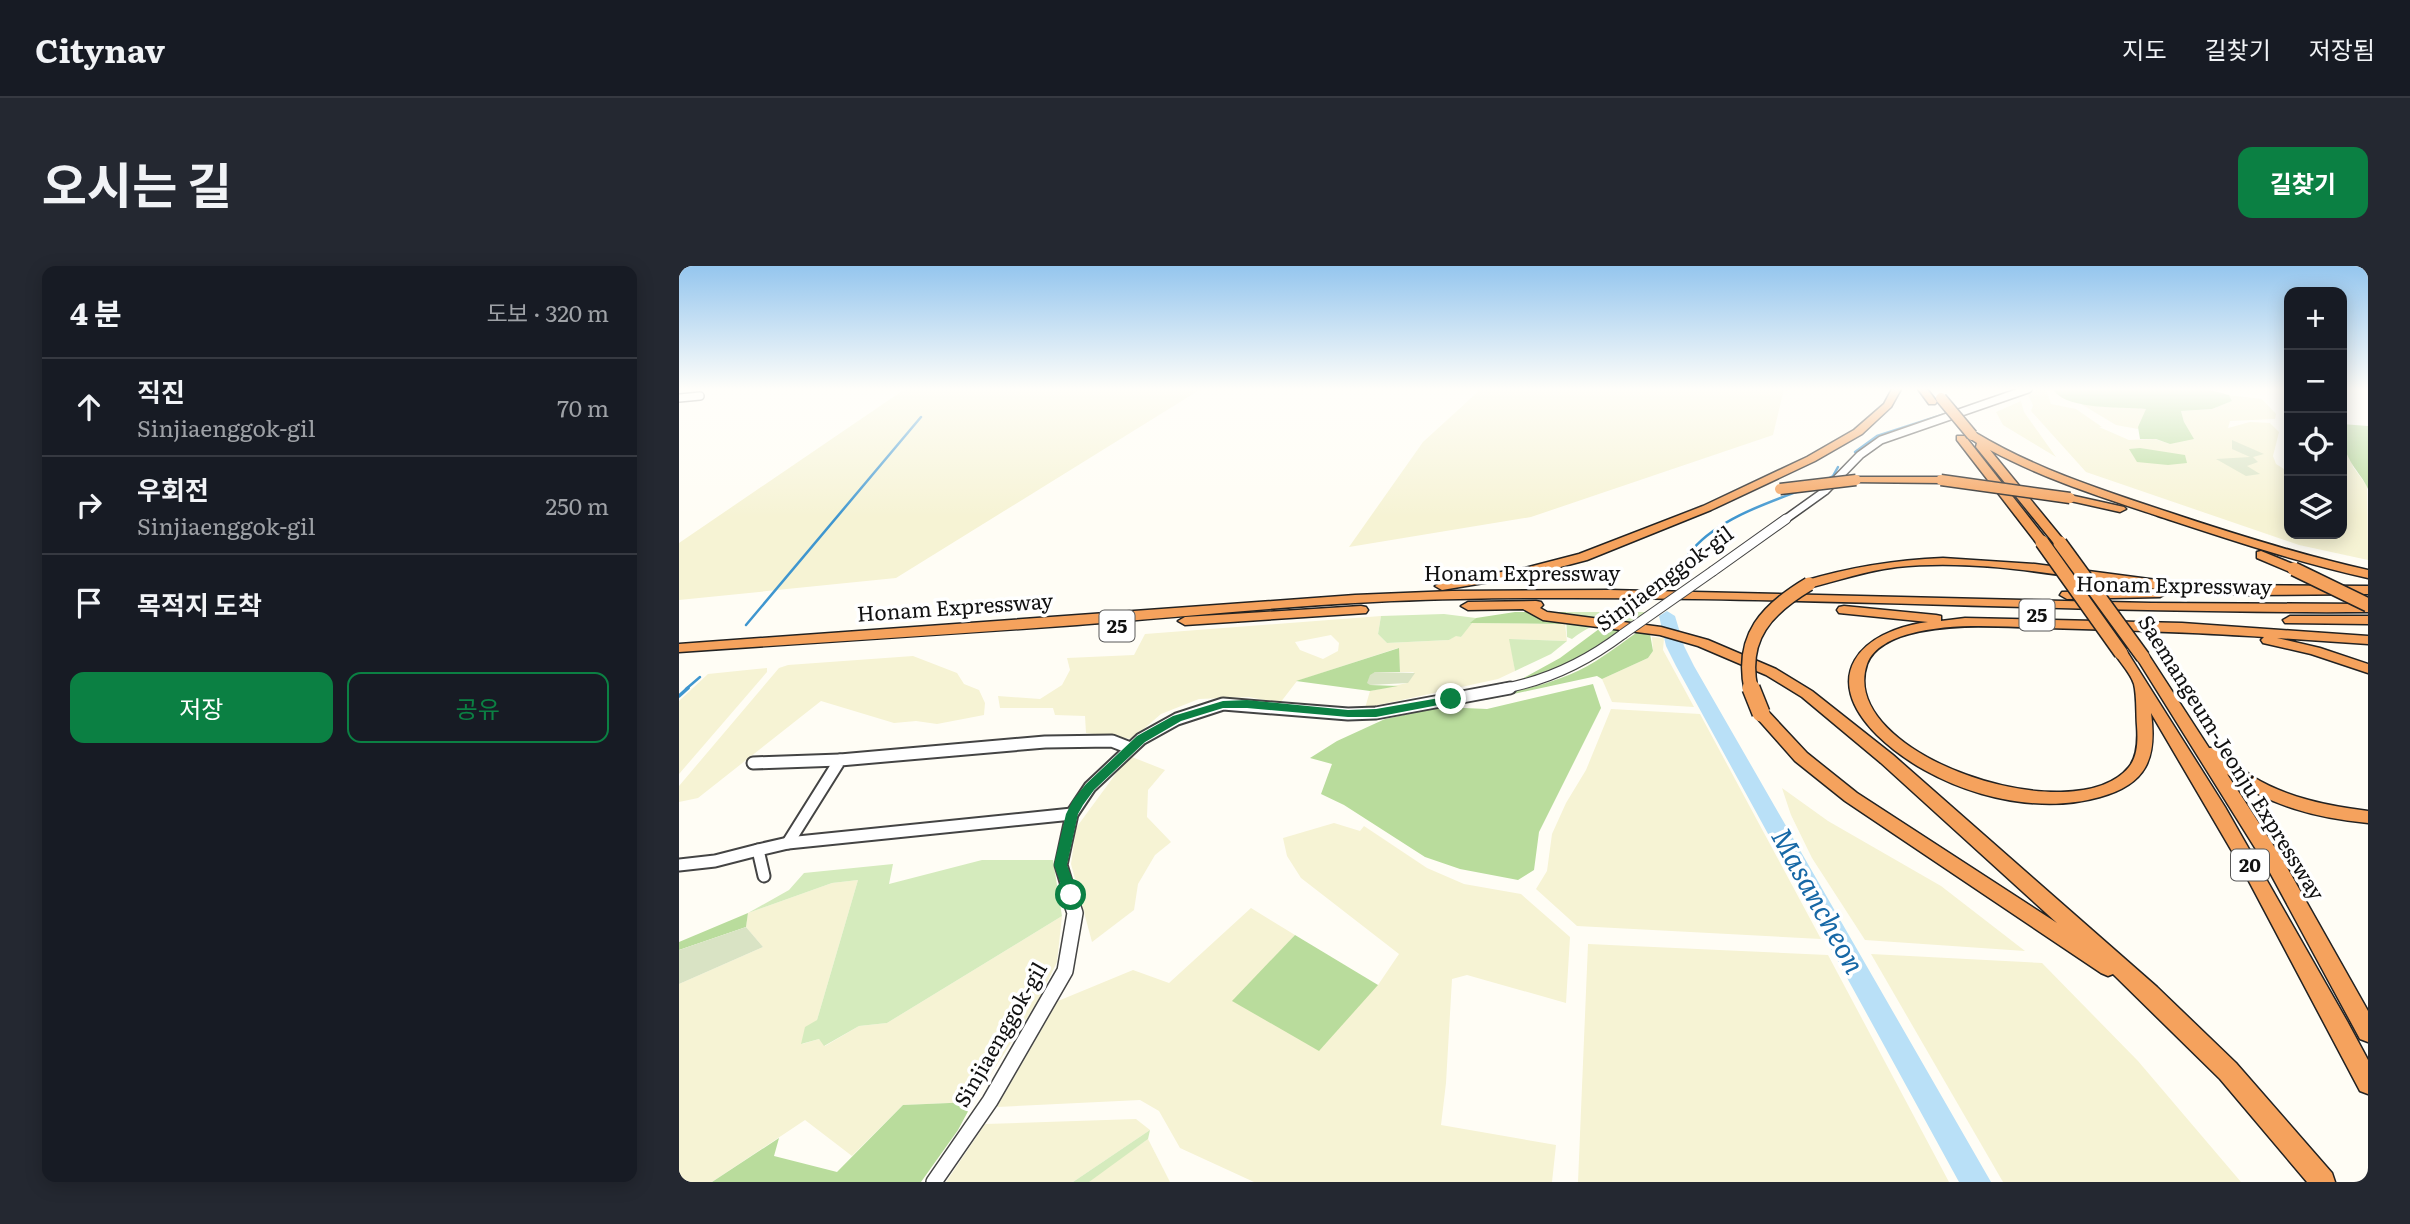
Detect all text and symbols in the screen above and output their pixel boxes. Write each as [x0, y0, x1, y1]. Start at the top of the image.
text: Citynav [35, 24, 165, 73]
text: 지도 [2122, 31, 2167, 66]
text: 길찾기 [2205, 31, 2271, 66]
text: 저장됨 [2309, 31, 2375, 66]
text: 오시는 길 [42, 146, 232, 219]
button: 길찾기 [2238, 147, 2368, 218]
map controls [2284, 287, 2347, 539]
button: + [2284, 287, 2347, 350]
text: 4 분 [70, 290, 122, 334]
text: 도보 · 320 m [486, 295, 609, 329]
button: − [2284, 350, 2347, 413]
text: 직진 [137, 371, 185, 410]
icon: ahead [70, 388, 108, 426]
text: 70 m [557, 390, 609, 424]
text: Sinjiaenggok-gil [137, 410, 315, 444]
button: locate [2284, 413, 2347, 476]
text: 우회전 [137, 469, 209, 508]
button: layers [2284, 476, 2347, 539]
icon: right [70, 486, 108, 524]
text: 250 m [545, 488, 609, 522]
text: Sinjiaenggok-gil [137, 508, 315, 542]
street label: Sinjiaenggok-gil [1588, 517, 1739, 637]
street label: Honam Expressway [1424, 556, 1621, 587]
street label: Honam Expressway [2076, 566, 2273, 601]
street label: Honam Expressway [856, 583, 1055, 628]
icon: arrive [70, 584, 108, 622]
text: 목적지 도착 [137, 584, 262, 623]
road number: 25 [2019, 600, 2055, 630]
street label: Saemangeum-Jeonju Expressway [2132, 608, 2334, 906]
road number: 25 [1099, 610, 1135, 642]
button: 저장 [70, 672, 333, 743]
button: 공유 [347, 672, 609, 743]
route end [1435, 683, 1466, 714]
water label: Masancheon [1762, 820, 1877, 981]
road number: 20 [2231, 850, 2269, 880]
route start [1055, 879, 1086, 910]
street label: Sinjiaenggok-gil [945, 955, 1053, 1112]

